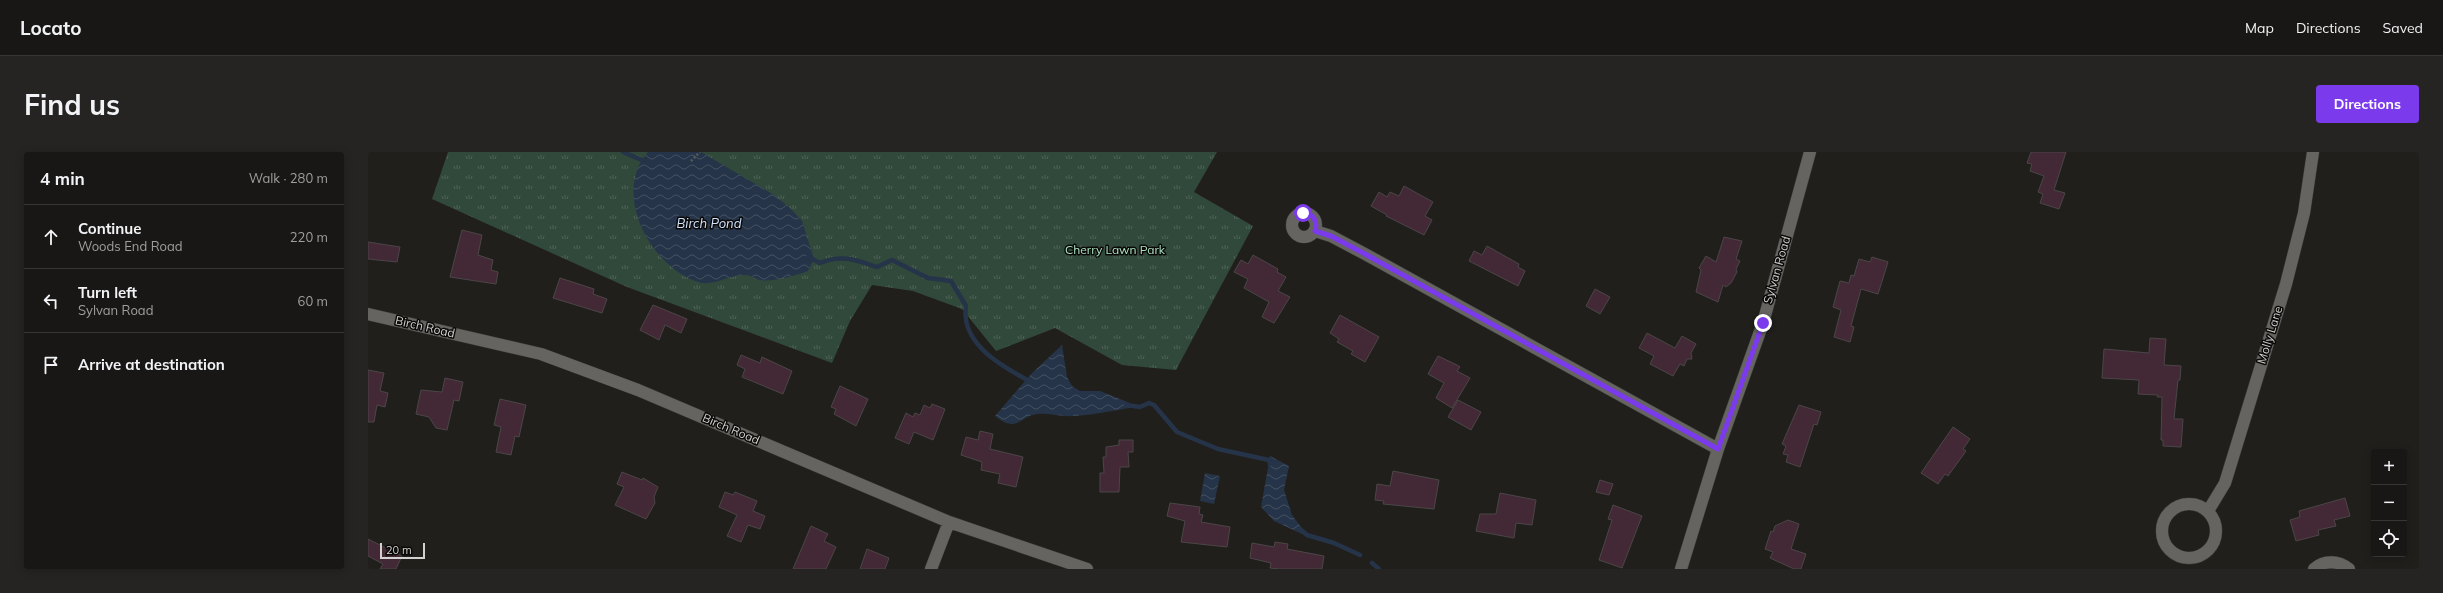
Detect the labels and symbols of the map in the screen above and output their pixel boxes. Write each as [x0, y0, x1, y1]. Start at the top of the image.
route start [1294, 204, 1312, 222]
water label: Birch Pond [676, 215, 742, 231]
street label: Sylvan Road [1760, 234, 1793, 305]
park label: Cherry Lawn Park [1065, 242, 1166, 257]
street label: Molly Lane [2254, 304, 2285, 366]
street label: Birch Road [394, 312, 456, 341]
route end [1754, 314, 1772, 332]
street label: Birch Road [700, 410, 762, 447]
scale bar [380, 541, 425, 560]

